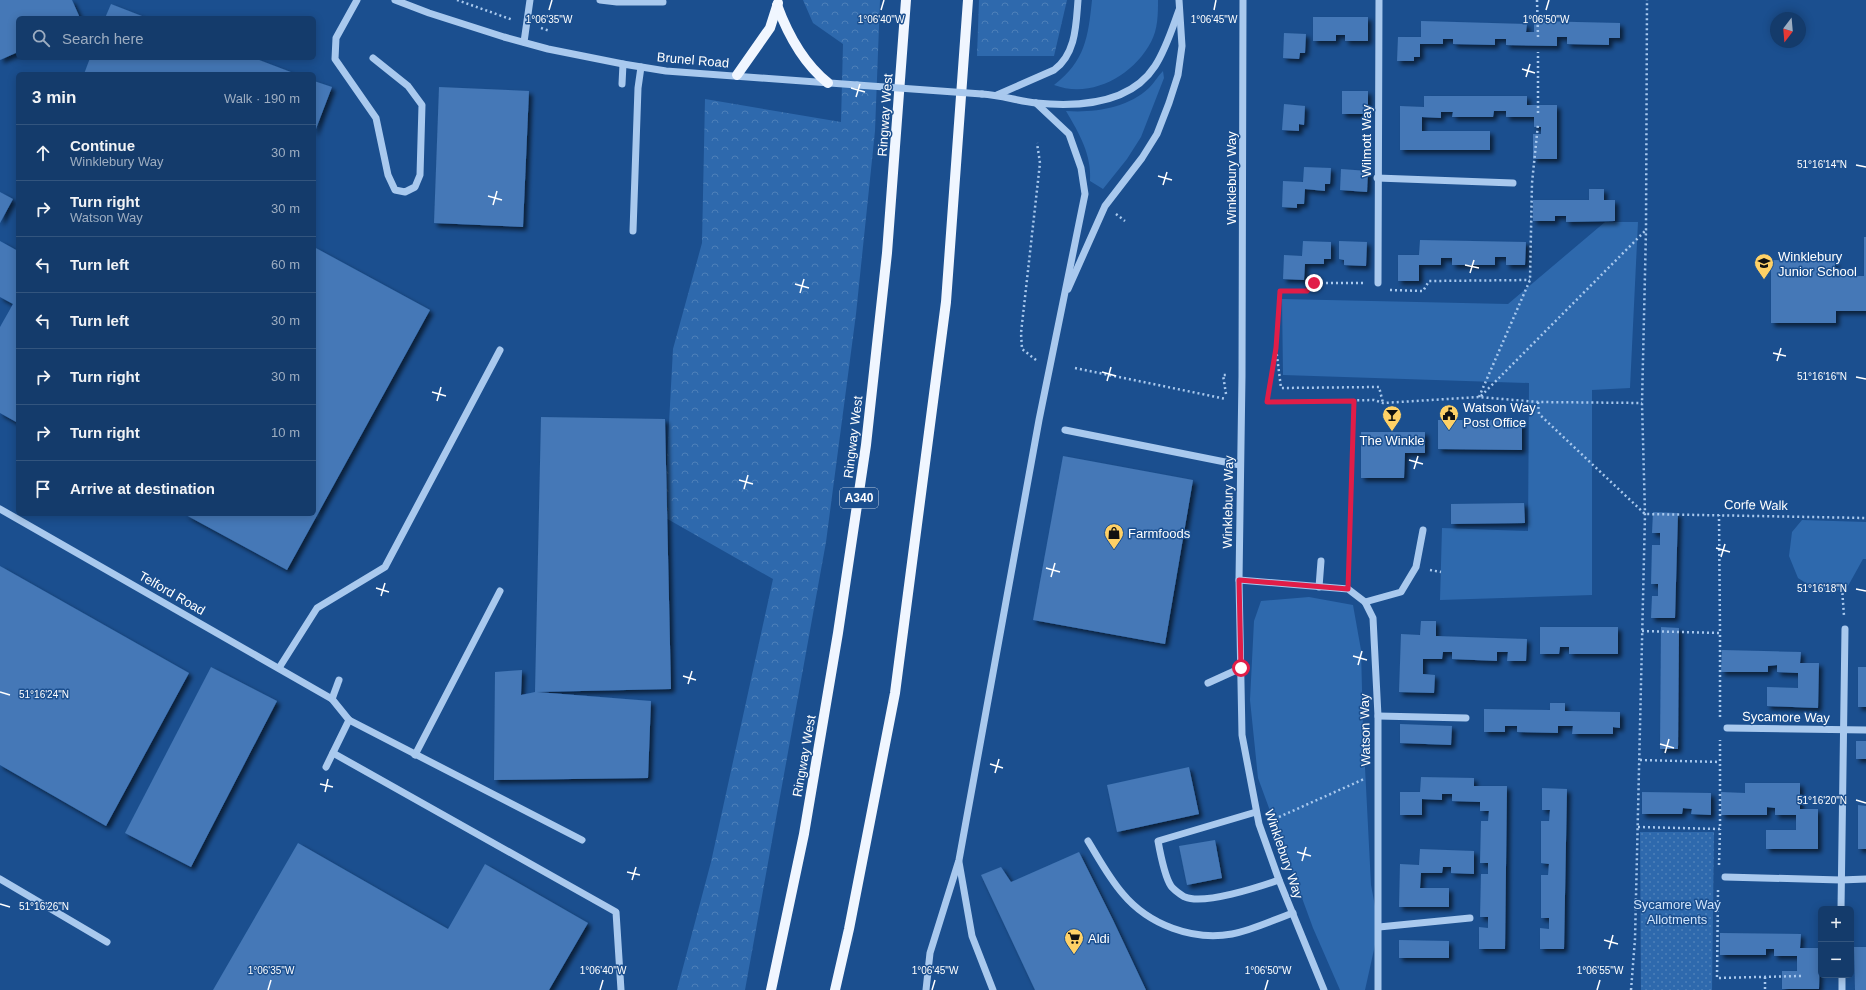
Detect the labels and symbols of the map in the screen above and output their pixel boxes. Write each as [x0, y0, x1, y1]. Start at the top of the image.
north arrow [1770, 12, 1806, 48]
text: 1°06'35"W [526, 14, 573, 25]
text: 1°06'40"W [858, 14, 905, 25]
text: 1°06'45"W [1191, 14, 1238, 25]
text: 1°06'50"W [1523, 14, 1570, 25]
street label: Brunel Road [656, 49, 730, 71]
street label: Ringway West [875, 73, 895, 157]
street label: Wilmott Way [1359, 104, 1374, 177]
street label: Winklebury Way [1224, 131, 1239, 225]
text: 51°16'14"N [1797, 159, 1847, 170]
place label: Winklebury Junior School [1778, 249, 1857, 279]
school or university icon: Winklebury Junior School [1753, 252, 1775, 280]
route end [1305, 274, 1323, 292]
text: 51°16'16"N [1797, 371, 1847, 382]
street label: Ringway West [841, 395, 866, 479]
place label: Watson Way Post Office [1463, 400, 1536, 430]
public building icon: Watson Way Post Office [1438, 403, 1460, 431]
bar icon: The Winkle [1381, 404, 1403, 432]
place label: The Winkle [1359, 433, 1425, 448]
street label: Winklebury Way [1220, 455, 1236, 549]
road number: A340 [840, 488, 878, 508]
street label: Corfe Walk [1724, 497, 1789, 513]
shop icon: Farmfoods [1103, 522, 1125, 550]
place label: Farmfoods [1128, 526, 1191, 541]
street label: Telford Road [136, 568, 208, 618]
text: 51°16'18"N [1797, 583, 1847, 594]
route start [1232, 659, 1250, 677]
text: 51°16'24"N [19, 689, 69, 700]
street label: Watson Way [1357, 693, 1373, 766]
street label: Sycamore Way [1742, 709, 1830, 725]
street label: Ringway West [789, 714, 819, 798]
text: 51°16'20"N [1797, 795, 1847, 806]
street label: Winklebury Way [1262, 807, 1306, 901]
park label: Sycamore Way Allotments [1633, 897, 1721, 927]
text: 51°16'26"N [19, 901, 69, 912]
supermarket icon: Aldi [1063, 927, 1085, 955]
place label: Aldi [1088, 931, 1110, 946]
text: 1°06'35"W [248, 965, 295, 976]
text: 1°06'40"W [580, 965, 627, 976]
text: 1°06'45"W [912, 965, 959, 976]
text: 1°06'50"W [1245, 965, 1292, 976]
text: 1°06'55"W [1577, 965, 1624, 976]

